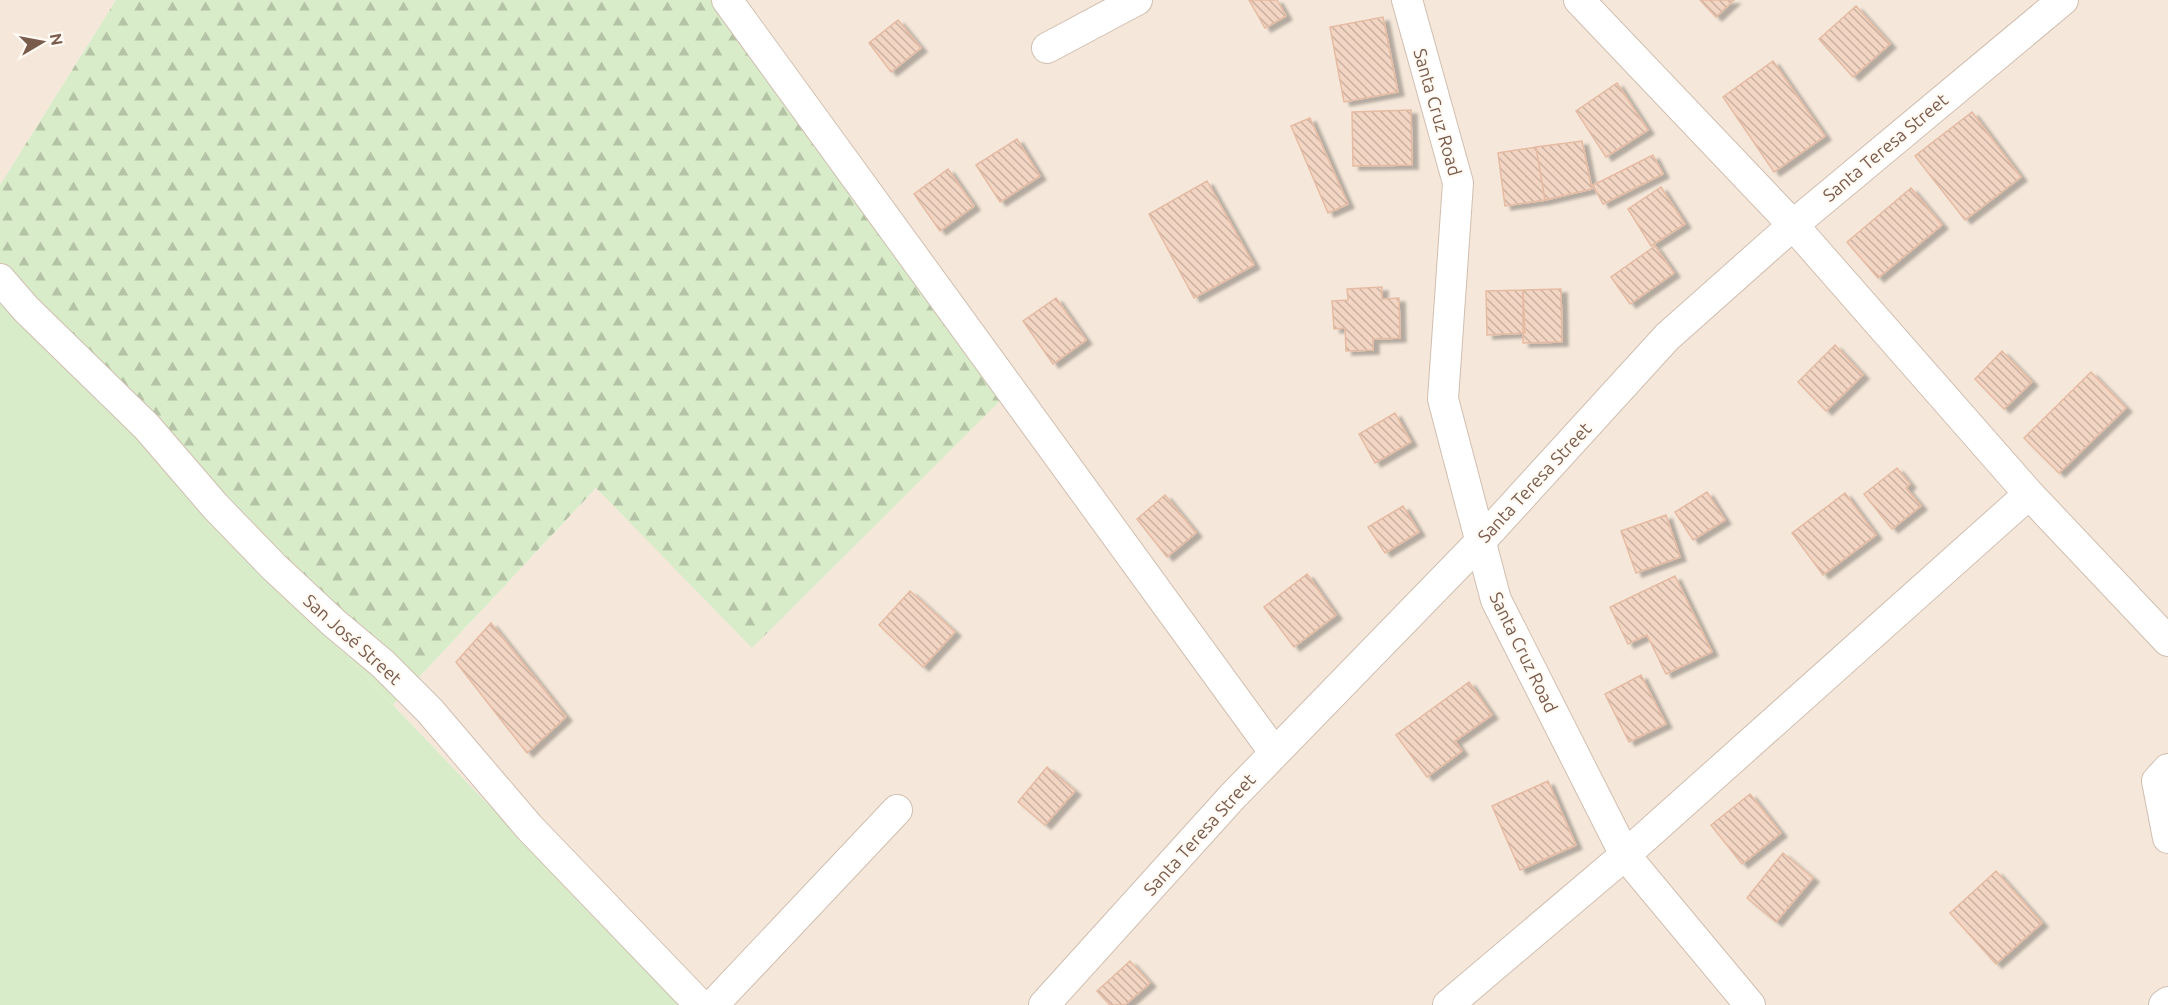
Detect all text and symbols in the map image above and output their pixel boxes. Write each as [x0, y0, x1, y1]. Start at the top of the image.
north arrow [12, 12, 72, 72]
text: N [47, 32, 67, 47]
street label: Santa Cruz Road [1410, 46, 1466, 178]
street label: Santa Teresa Street [1819, 89, 1951, 205]
street label: Santa Teresa Street [1473, 418, 1595, 546]
street label: Santa Cruz Road [1486, 589, 1562, 715]
street label: San José Street [300, 590, 406, 688]
street label: Santa Teresa Street [1139, 769, 1259, 899]

